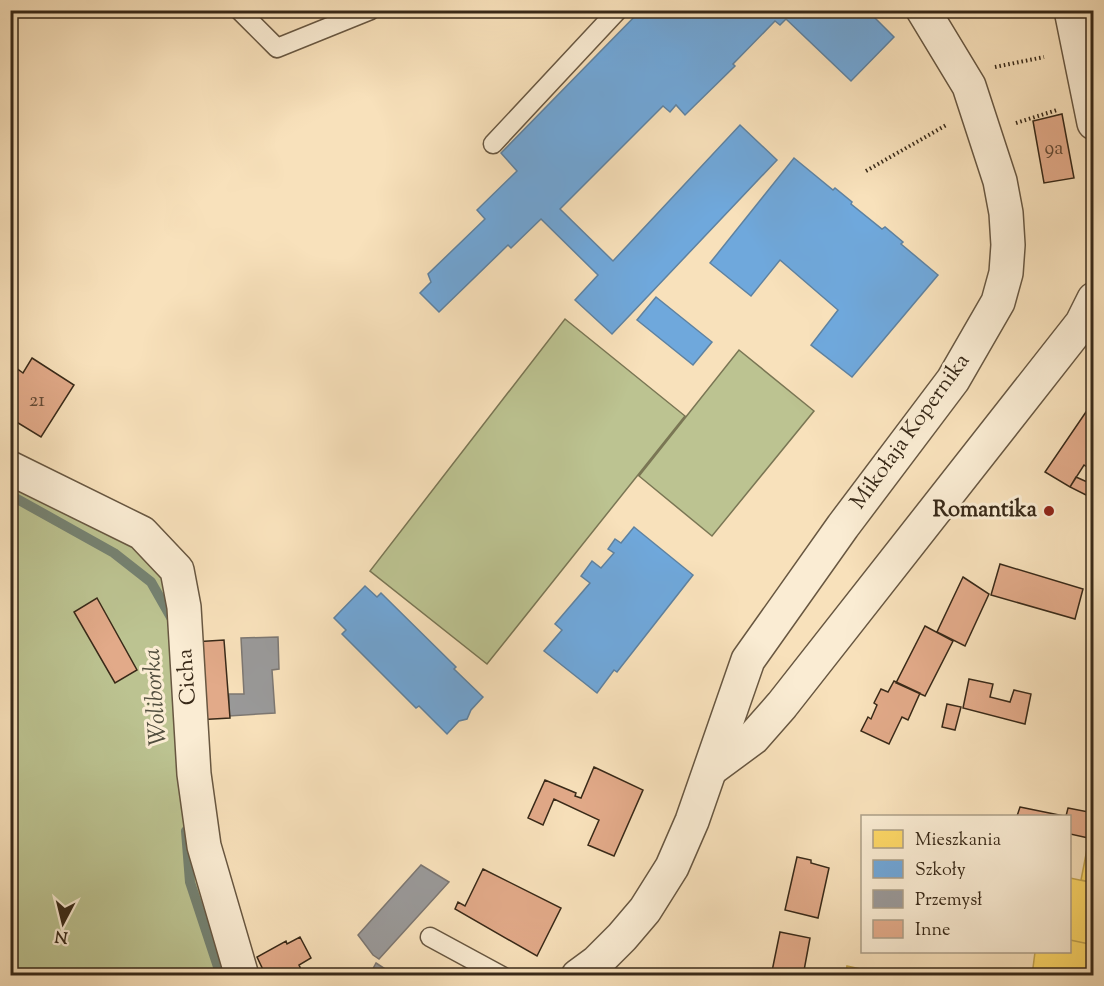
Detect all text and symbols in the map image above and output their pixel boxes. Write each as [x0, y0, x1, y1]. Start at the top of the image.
house number: 9a [1045, 135, 1063, 164]
street label: Mikołaja Kopernika [843, 347, 979, 517]
house number: 21 [29, 387, 45, 416]
place label: Romantika [933, 495, 1038, 527]
marker: Romantika [1042, 504, 1056, 518]
water label: Woliborka [136, 647, 176, 747]
street label: Cicha [170, 648, 206, 706]
legend [861, 815, 1071, 953]
text: Mieszkania [915, 828, 1001, 854]
text: Szkoły [915, 858, 966, 884]
text: Przemysł [915, 888, 982, 914]
north arrow [33, 893, 93, 953]
text: Inne [915, 918, 950, 944]
text: N [54, 923, 69, 948]

